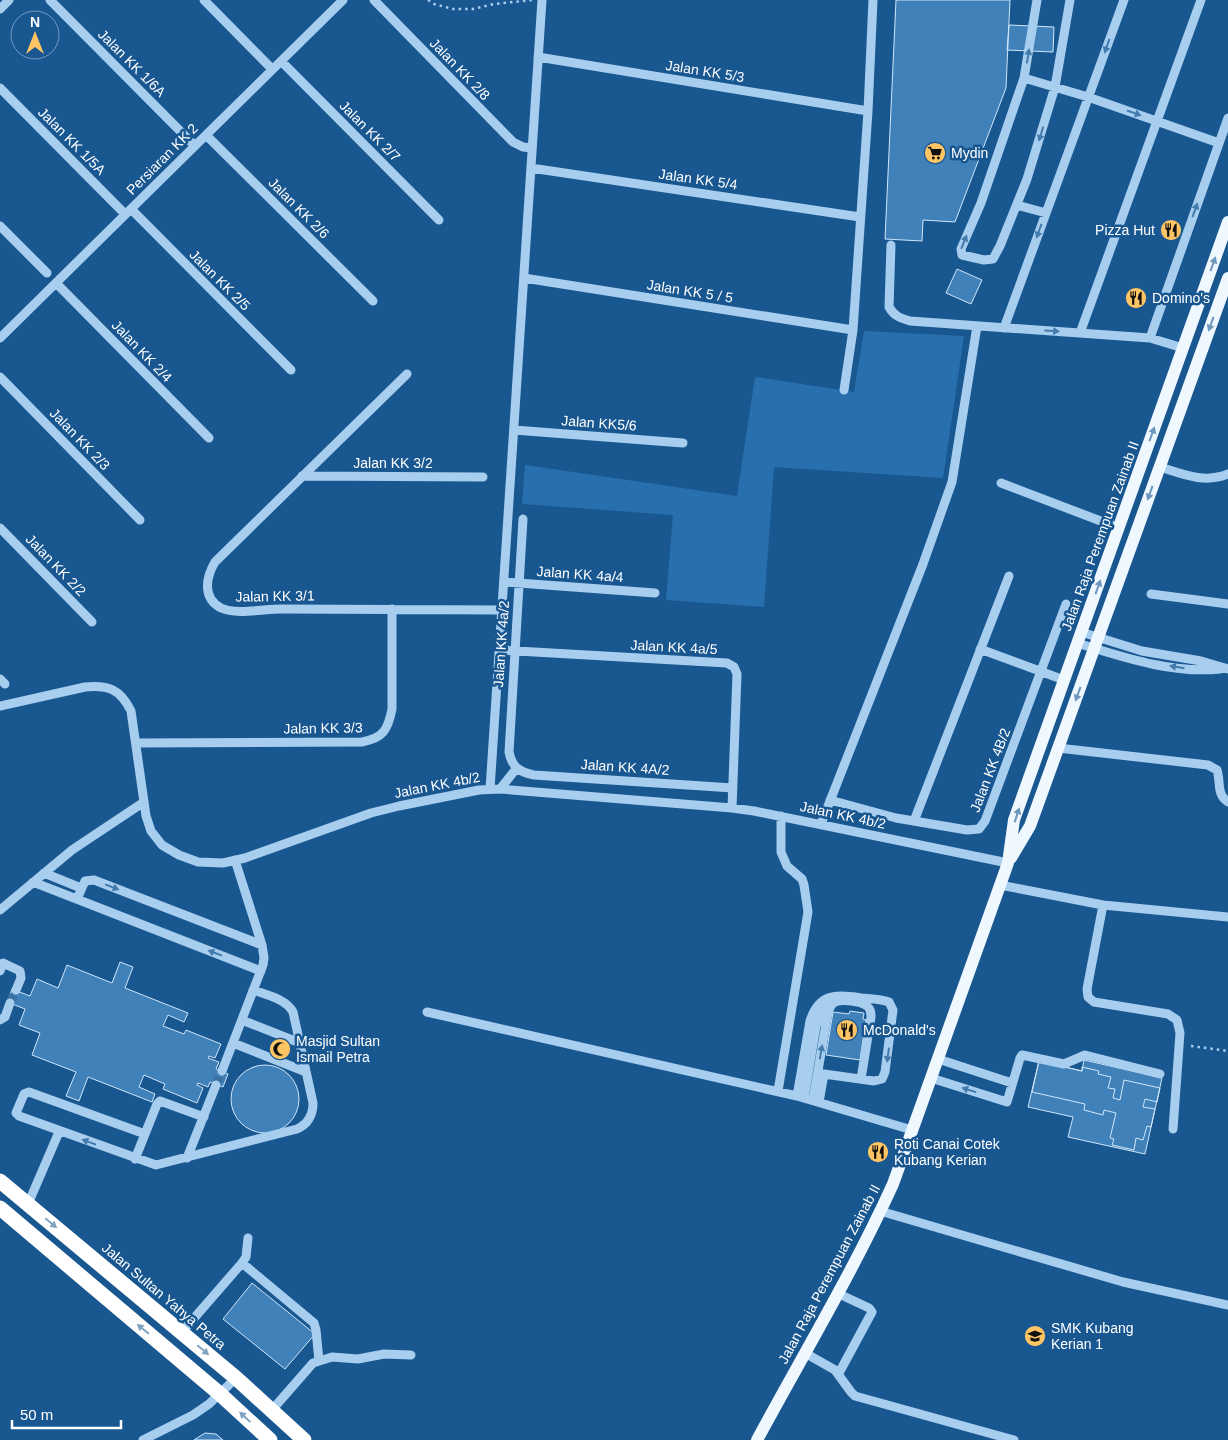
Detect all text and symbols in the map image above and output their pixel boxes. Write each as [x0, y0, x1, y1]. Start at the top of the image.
north arrow [10, 10, 60, 60]
text: N [30, 14, 40, 30]
street label: Jalan KK 1/6A [95, 26, 169, 100]
street label: Jalan KK 2/8 [427, 35, 493, 103]
one-way arrow [1103, 38, 1110, 53]
one-way arrow [1024, 47, 1032, 63]
street label: Jalan KK 5/3 [665, 57, 746, 85]
street label: Jalan KK 2/7 [336, 97, 404, 165]
street label: Jalan KK 1/5A [35, 104, 109, 178]
one-way arrow [1127, 110, 1142, 118]
street label: Persiaran KK 2 [123, 120, 201, 198]
one-way arrow [1037, 127, 1045, 142]
supermarket icon: Mydin [923, 141, 947, 165]
place label: Mydin [951, 145, 988, 161]
street label: Jalan KK 5/4 [658, 166, 739, 192]
street label: Jalan KK 2/6 [265, 174, 333, 242]
one-way arrow [1191, 202, 1199, 217]
restaurant icon: Pizza Hut [1159, 218, 1183, 242]
place label: Pizza Hut [1095, 222, 1155, 238]
one-way arrow [1035, 224, 1043, 239]
one-way arrow [960, 234, 968, 249]
street label: Jalan KK 2/5 [186, 246, 254, 314]
one-way arrow [1209, 256, 1217, 271]
street label: Jalan KK 5 / 5 [646, 276, 735, 306]
restaurant icon: Domino's [1124, 286, 1148, 310]
place label: Domino's [1152, 290, 1210, 306]
street label: Jalan KK 2/4 [109, 317, 175, 385]
one-way arrow [1207, 317, 1215, 332]
one-way arrow [1045, 328, 1061, 336]
street label: Jalan KK 2/3 [47, 405, 113, 473]
street label: Jalan KK5/6 [561, 412, 637, 434]
one-way arrow [1149, 426, 1156, 441]
street label: Jalan Raja Perempuan Zainab II [1058, 439, 1142, 633]
street label: Jalan KK 3/2 [353, 455, 433, 471]
one-way arrow [1146, 486, 1154, 501]
street label: Jalan KK 2/2 [23, 531, 89, 599]
street label: Jalan KK 4a/4 [536, 563, 624, 585]
one-way arrow [1095, 579, 1102, 594]
street label: Jalan KK 3/1 [235, 587, 315, 605]
street label: Jalan KK 4a/2 [490, 600, 512, 688]
street label: Jalan KK 4a/5 [630, 637, 718, 657]
one-way arrow [1168, 663, 1184, 671]
one-way arrow [1073, 687, 1081, 702]
street label: Jalan KK 3/3 [283, 719, 363, 737]
street label: Jalan KK 4B/2 [967, 726, 1013, 814]
street label: Jalan KK 4A/2 [580, 756, 670, 778]
street label: Jalan KK 4b/2 [393, 769, 482, 801]
street label: Jalan KK 4b/2 [799, 798, 888, 832]
one-way arrow [1013, 807, 1021, 822]
one-way arrow [105, 883, 120, 891]
one-way arrow [207, 949, 222, 957]
restaurant icon: McDonald's [835, 1018, 859, 1042]
place label: McDonald's [863, 1022, 936, 1038]
place label: Masjid Sultan Ismail Petra [296, 1033, 380, 1065]
mosque icon: Masjid Sultan Ismail Petra [268, 1037, 292, 1061]
one-way arrow [818, 1044, 826, 1060]
one-way arrow [883, 1048, 891, 1064]
one-way arrow [961, 1086, 976, 1094]
place label: Roti Canai Cotek Kubang Kerian [894, 1136, 1001, 1168]
one-way arrow [82, 1138, 97, 1145]
restaurant icon: Roti Canai Cotek Kubang Kerian [866, 1140, 890, 1164]
street label: Jalan Raja Perempuan Zainab II [775, 1182, 883, 1366]
one-way arrow [44, 1218, 57, 1229]
street label: Jalan Sultan Yahya Petra [99, 1240, 229, 1353]
place label: SMK Kubang Kerian 1 [1051, 1320, 1134, 1352]
one-way arrow [137, 1323, 150, 1334]
school or university icon: SMK Kubang Kerian 1 [1023, 1324, 1047, 1348]
one-way arrow [196, 1344, 209, 1355]
scale bar [12, 1398, 121, 1430]
text: 50 m [20, 1406, 53, 1423]
one-way arrow [240, 1411, 252, 1423]

